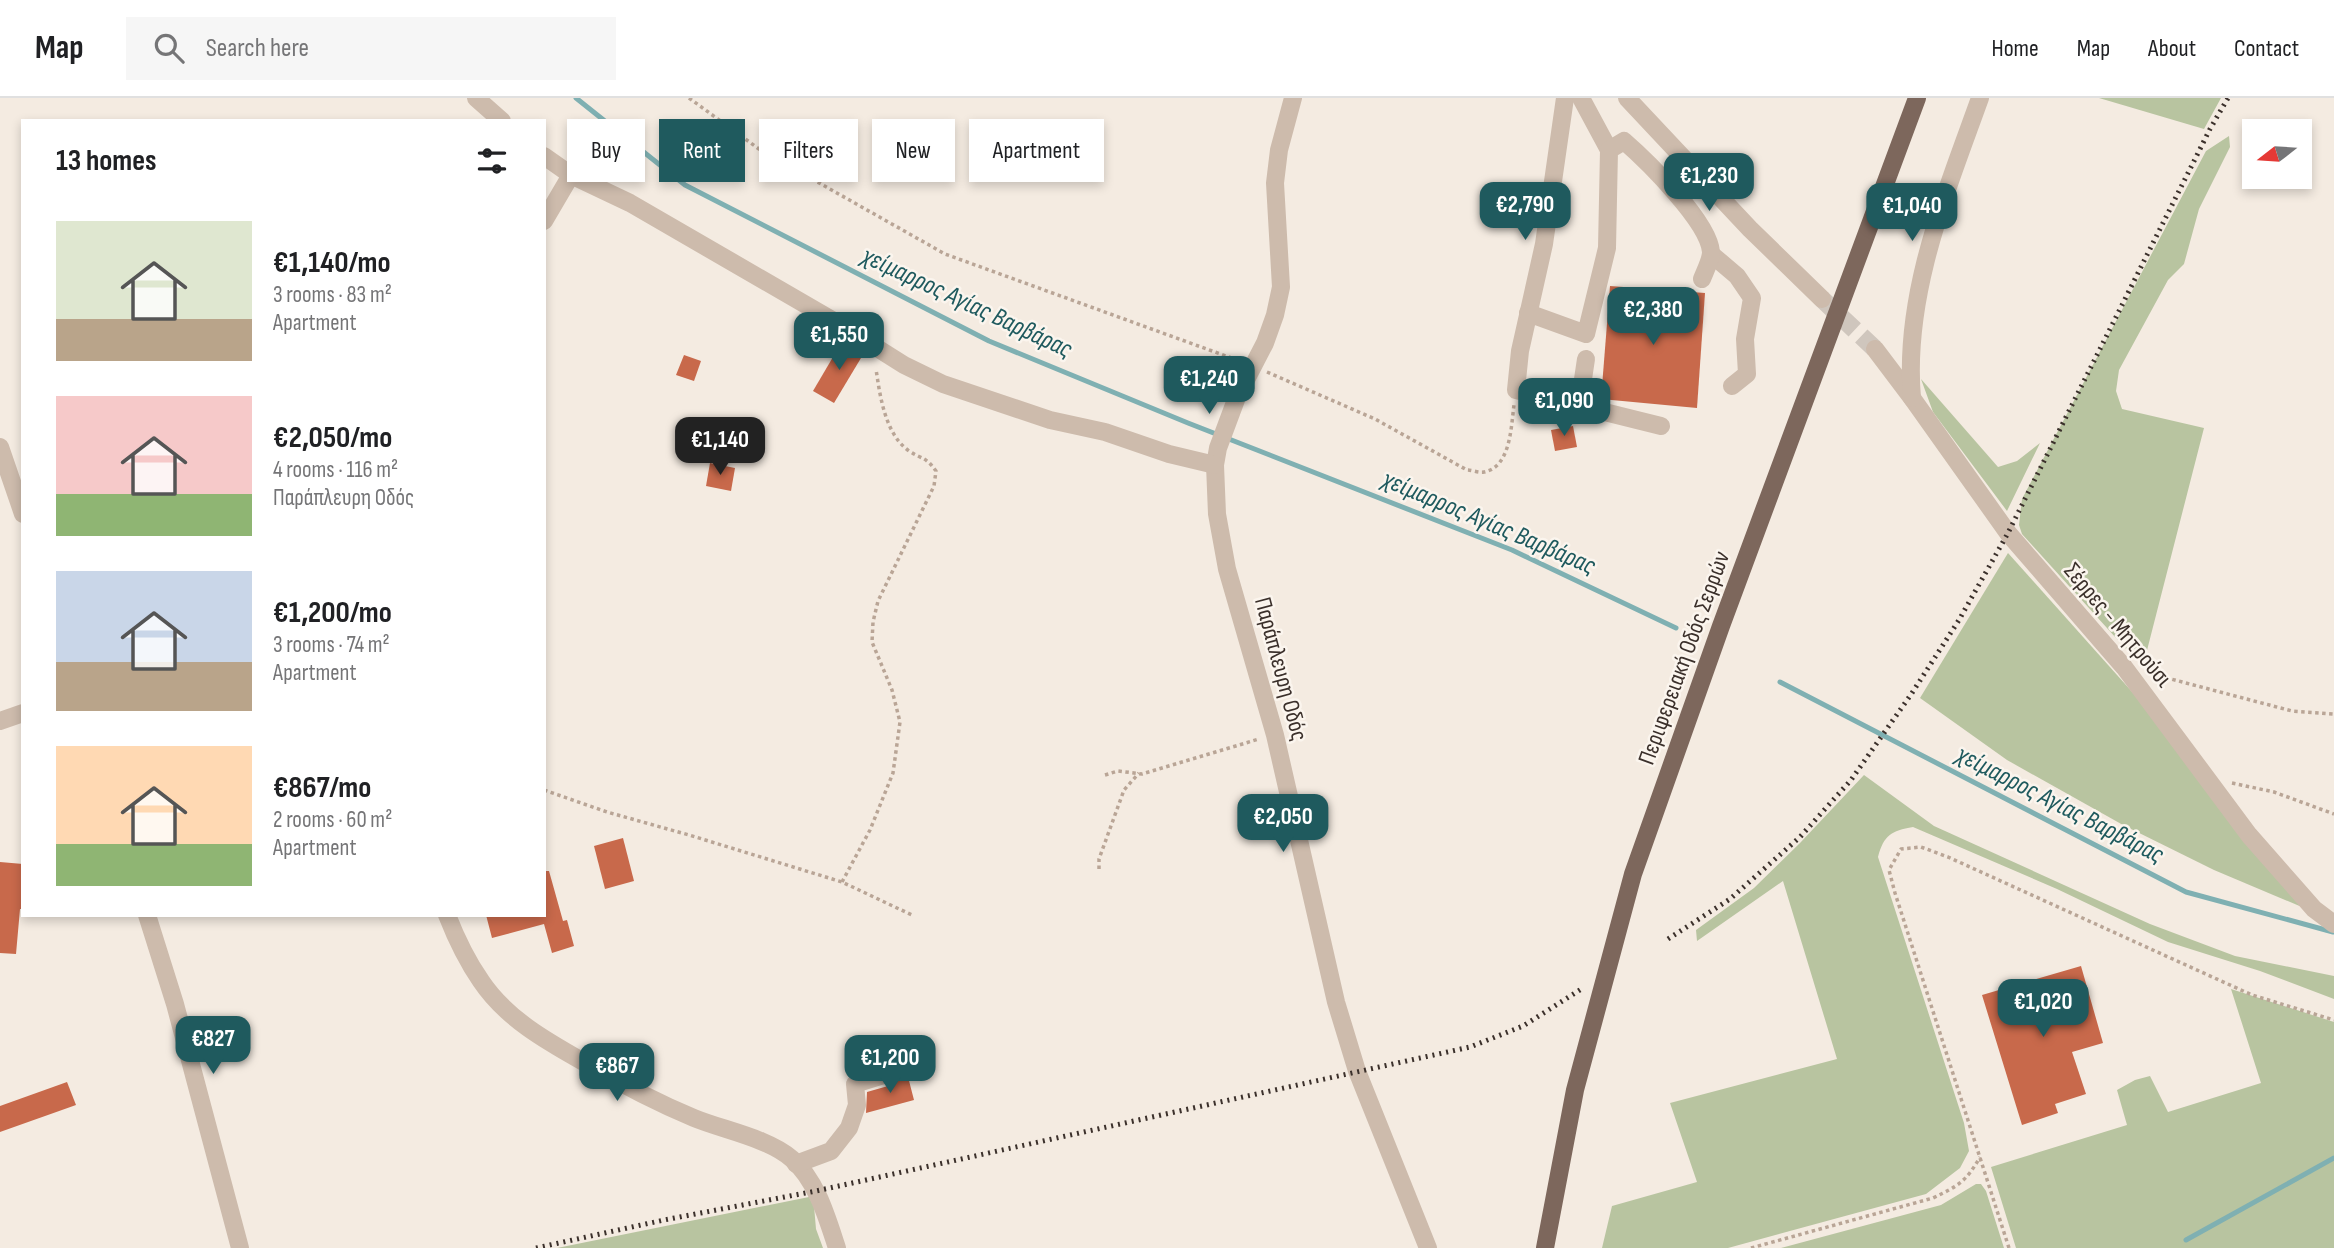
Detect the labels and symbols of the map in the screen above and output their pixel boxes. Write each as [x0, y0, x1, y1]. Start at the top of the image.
north arrow [2242, 119, 2312, 189]
pin: €1,230 [1652, 153, 1766, 213]
pin: €2,790 [1468, 183, 1582, 242]
pin: €1,040 [1855, 184, 1969, 243]
water label: χείμαρρος Αγίας Βαρβάρας [855, 240, 1078, 366]
pin: €2,380 [1596, 288, 1710, 347]
pin: €1,550 [782, 313, 896, 372]
pin: €1,240 [1152, 356, 1266, 416]
pin: €1,090 [1507, 378, 1621, 438]
pin: €1,140 [663, 418, 777, 477]
water label: χείμαρρος Αγίας Βαρβάρας [1376, 463, 1601, 582]
street label: Περιφερειακή Οδός Σερρών [1632, 547, 1736, 769]
street label: Σέρρες - Μητρούσι [2058, 557, 2178, 693]
street label: Παράπλευρη Οδός [1248, 594, 1314, 744]
water label: χείμαρρος Αγίας Βαρβάρας [1949, 738, 2170, 871]
pin: €2,050 [1226, 794, 1340, 854]
pin: €1,020 [1986, 979, 2100, 1039]
pin: €827 [172, 1016, 254, 1076]
pin: €1,200 [833, 1035, 947, 1095]
pin: €867 [576, 1044, 658, 1103]

